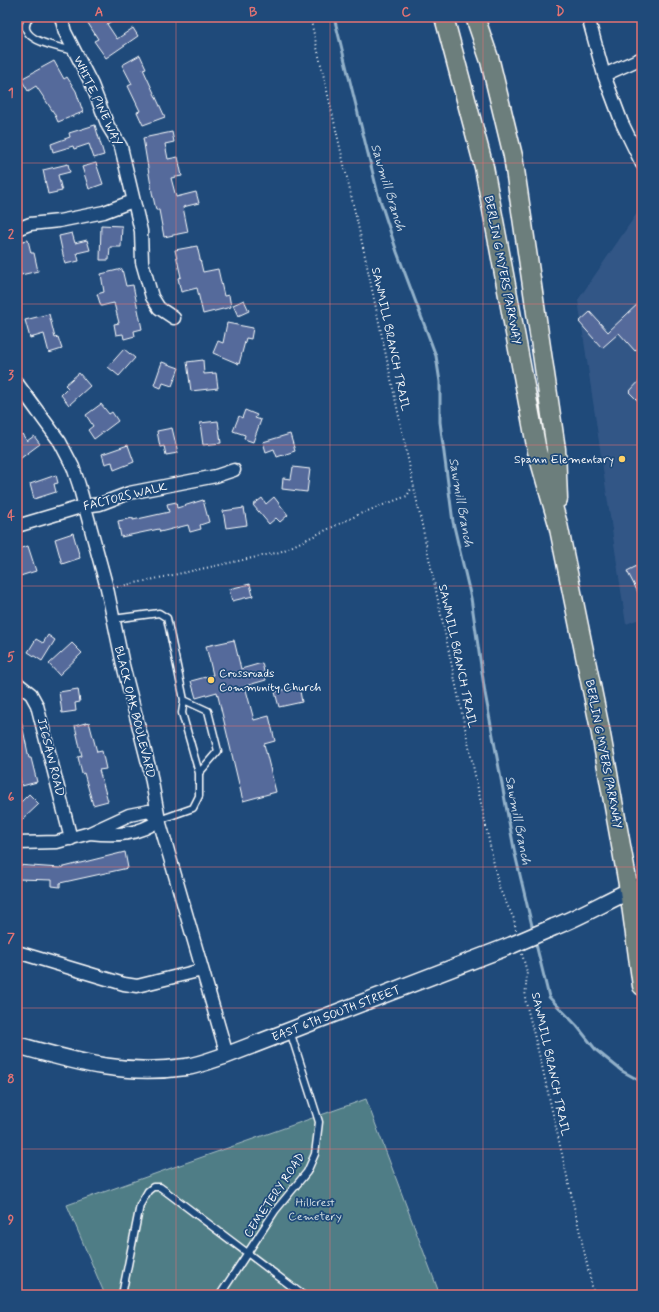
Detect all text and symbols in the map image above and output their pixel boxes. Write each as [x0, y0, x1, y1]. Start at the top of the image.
text: A [95, 4, 103, 21]
text: B [249, 4, 258, 21]
text: C [401, 4, 411, 21]
text: D [556, 4, 565, 21]
street label: WHITE PINE WAY [69, 54, 125, 149]
text: 1 [8, 85, 14, 102]
water label: Sawmill Branch [366, 142, 409, 233]
street label: BERLIN G MYERS PARKWAY [480, 194, 524, 346]
text: 2 [8, 226, 15, 243]
street label: SAWMILL BRANCH TRAIL [367, 266, 413, 413]
text: 3 [8, 367, 14, 384]
place label: Spann Elementary [514, 452, 614, 468]
marker: Spann Elementary [617, 454, 627, 464]
water label: Sawmill Branch [444, 456, 477, 548]
street label: FACTORS WALK [82, 479, 169, 515]
text: 4 [7, 508, 15, 525]
street label: SAWMILL BRANCH TRAIL [434, 583, 480, 730]
street label: BLACK OAK BOULEVARD [110, 645, 158, 780]
text: 5 [7, 649, 15, 666]
place label: Crossroads Community Church [219, 666, 322, 696]
marker: Crossroads Community Church [206, 675, 216, 685]
street label: BERLIN G MYERS PARKWAY [581, 678, 625, 830]
street label: JIGSAW ROAD [33, 716, 68, 798]
water label: Sawmill Branch [501, 774, 535, 866]
text: 6 [8, 789, 15, 806]
text: 7 [7, 930, 15, 947]
street label: EAST 6TH SOUTH STREET [270, 982, 403, 1046]
street label: SAWMILL BRANCH TRAIL [527, 991, 573, 1138]
text: 8 [7, 1071, 15, 1088]
street label: CEMETERY ROAD [241, 1150, 309, 1241]
park label: Hillcrest Cemetery [288, 1195, 342, 1225]
text: 9 [8, 1212, 15, 1229]

